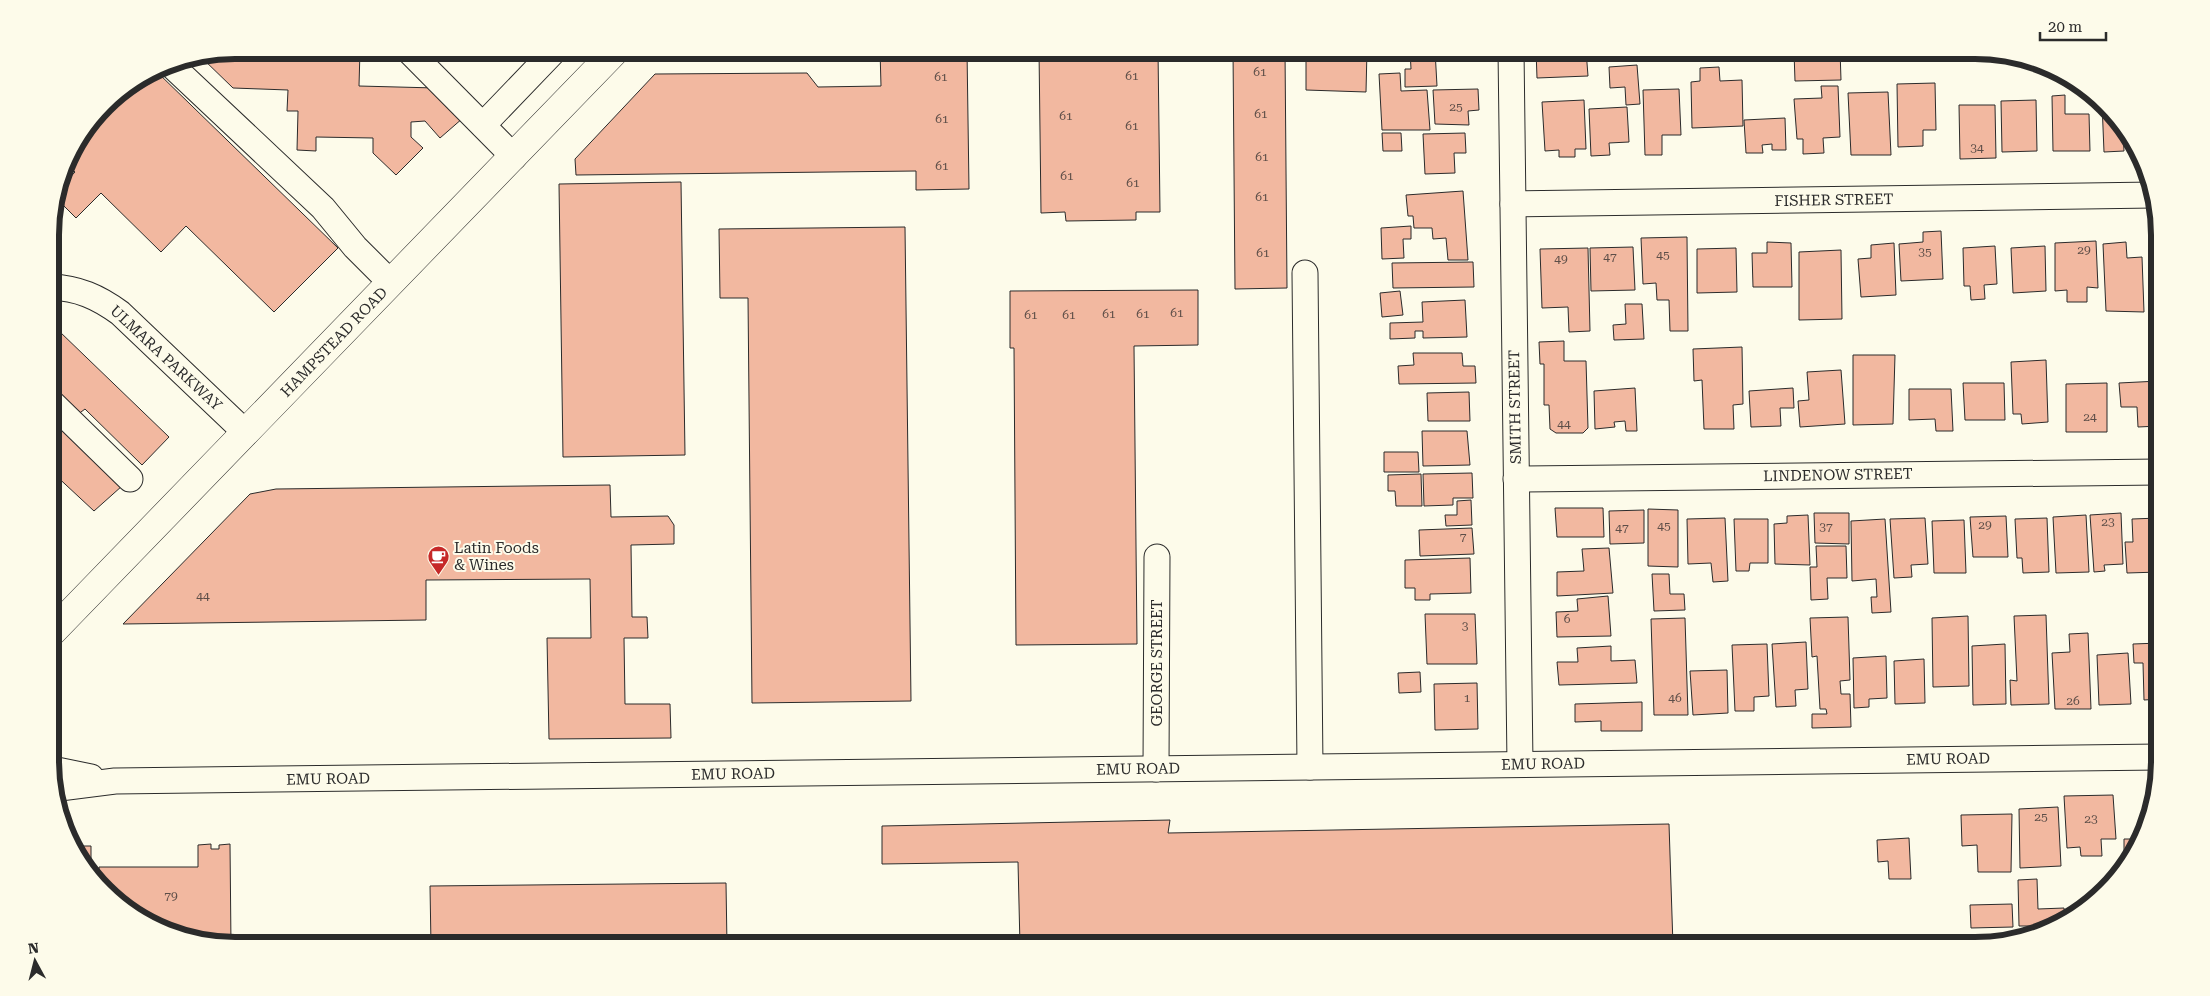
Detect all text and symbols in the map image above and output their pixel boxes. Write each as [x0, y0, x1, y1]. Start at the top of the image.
scale bar [2040, 10, 2106, 42]
text: 20 m [2048, 18, 2083, 36]
house number: 61 [1253, 65, 1267, 79]
house number: 61 [1125, 69, 1139, 83]
house number: 61 [934, 70, 948, 84]
house number: 25 [1449, 100, 1463, 114]
house number: 61 [1254, 107, 1268, 121]
house number: 61 [1059, 109, 1073, 123]
house number: 61 [935, 112, 949, 126]
house number: 61 [1125, 119, 1139, 133]
house number: 34 [1970, 141, 1984, 155]
house number: 61 [1255, 150, 1269, 164]
house number: 61 [935, 159, 949, 173]
house number: 61 [1060, 169, 1074, 183]
house number: 61 [1126, 176, 1140, 190]
house number: 61 [1255, 190, 1269, 204]
street label: FISHER STREET [1774, 190, 1894, 210]
house number: 29 [2077, 243, 2091, 257]
house number: 35 [1918, 245, 1932, 259]
house number: 61 [1256, 246, 1270, 260]
house number: 45 [1656, 248, 1670, 262]
house number: 47 [1603, 250, 1617, 264]
house number: 49 [1554, 252, 1568, 266]
street label: HAMPSTEAD ROAD [277, 283, 391, 401]
street label: ULMARA PARKWAY [106, 301, 226, 415]
house number: 61 [1170, 306, 1184, 320]
house number: 61 [1102, 307, 1116, 321]
house number: 61 [1136, 307, 1150, 321]
house number: 61 [1024, 308, 1038, 322]
house number: 61 [1062, 308, 1076, 322]
street label: SMITH STREET [1505, 350, 1525, 464]
house number: 24 [2083, 410, 2097, 424]
house number: 44 [1557, 417, 1571, 431]
street label: LINDENOW STREET [1763, 465, 1913, 485]
house number: 23 [2101, 515, 2115, 529]
house number: 29 [1978, 518, 1992, 532]
house number: 45 [1657, 519, 1671, 533]
house number: 37 [1819, 520, 1833, 534]
house number: 47 [1615, 521, 1629, 535]
house number: 7 [1460, 530, 1467, 544]
place label: Latin Foods & Wines [454, 539, 539, 574]
cafe icon: Latin Foods & Wines [426, 545, 450, 576]
house number: 44 [196, 589, 210, 603]
street label: GEORGE STREET [1148, 599, 1166, 727]
house number: 6 [1564, 612, 1571, 626]
house number: 3 [1462, 619, 1469, 633]
house number: 1 [1464, 691, 1471, 705]
house number: 46 [1668, 691, 1682, 705]
house number: 26 [2066, 694, 2080, 708]
street label: EMU ROAD [1906, 749, 1990, 769]
street label: EMU ROAD [1501, 754, 1585, 774]
street label: EMU ROAD [1096, 759, 1180, 779]
street label: EMU ROAD [691, 764, 775, 784]
street label: EMU ROAD [286, 769, 370, 789]
house number: 25 [2034, 810, 2048, 824]
house number: 23 [2084, 812, 2098, 826]
house number: 79 [164, 889, 178, 903]
north arrow [10, 936, 60, 986]
text: N [27, 939, 40, 957]

